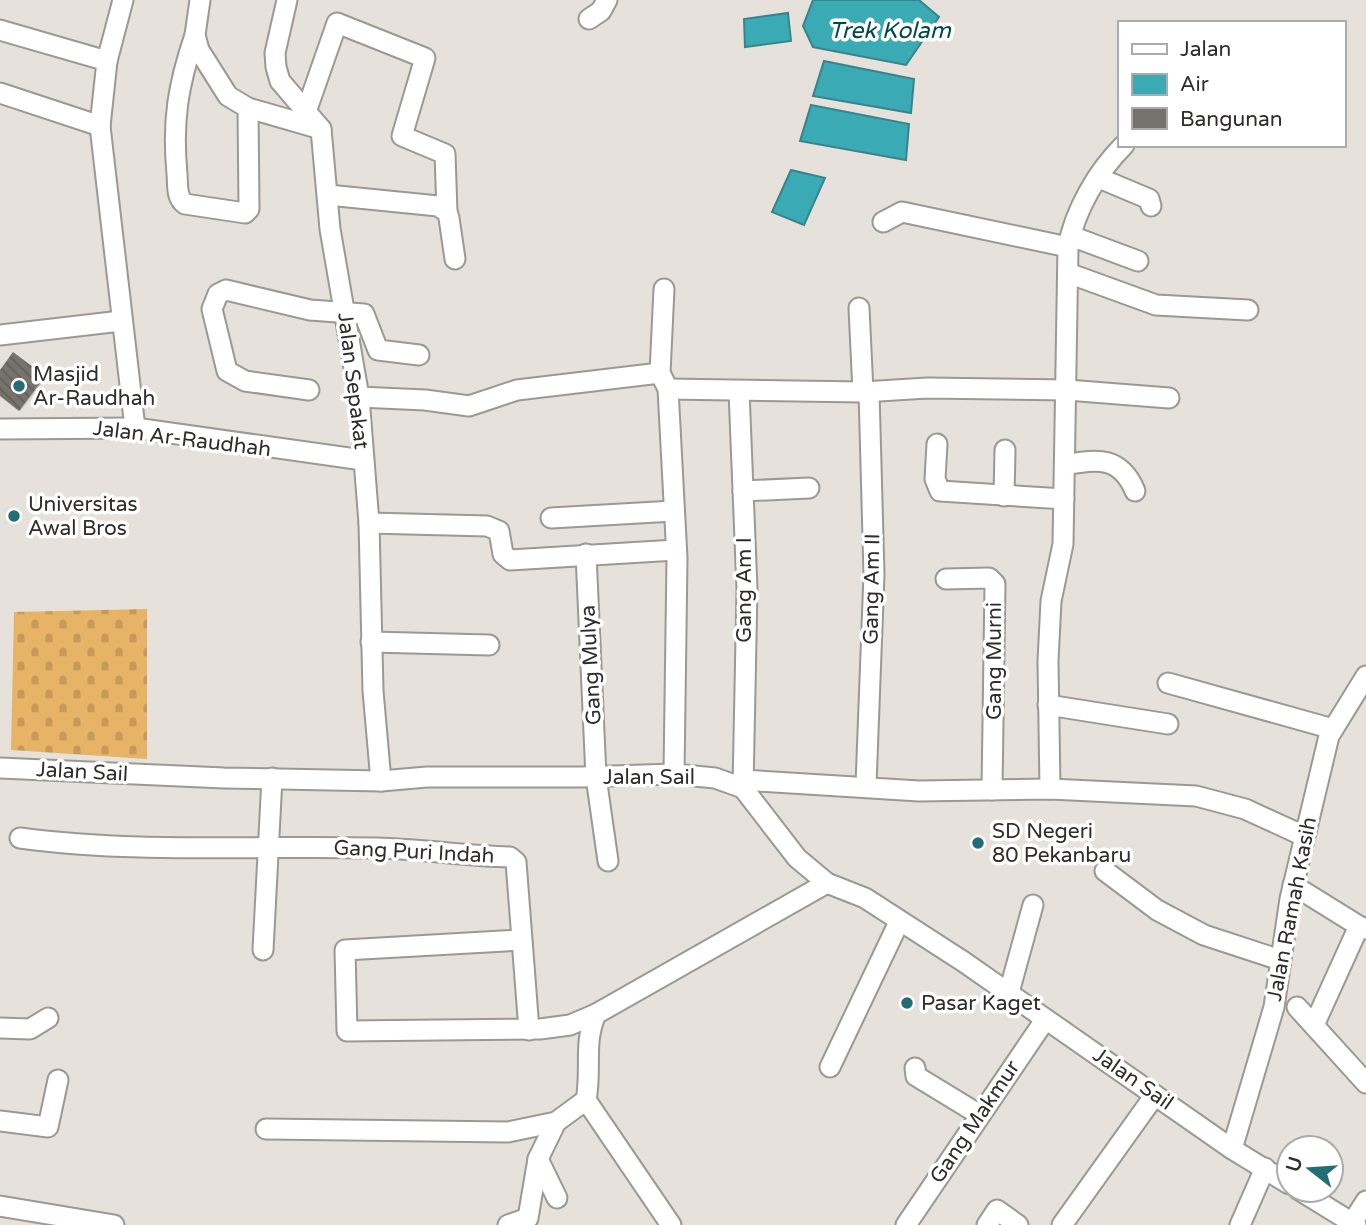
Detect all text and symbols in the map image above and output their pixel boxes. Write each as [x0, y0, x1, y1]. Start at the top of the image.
water label: Trek Kolam [829, 17, 952, 45]
legend [1118, 21, 1345, 147]
text: Jalan [1180, 37, 1231, 62]
text: Air [1180, 72, 1209, 97]
text: Bangunan [1180, 107, 1283, 132]
street label: Jalan Sepakat [332, 311, 374, 451]
place label: Masjid Ar-Raudhah [33, 362, 155, 411]
marker: Masjid Ar-Raudhah [11, 378, 27, 394]
street label: Jalan Ar-Raudhah [92, 416, 272, 462]
place label: Universitas Awal Bros [28, 492, 138, 541]
marker: Universitas Awal Bros [6, 508, 22, 524]
street label: Gang Am II [859, 533, 885, 645]
street label: Gang Am I [732, 537, 757, 643]
street label: Gang Murni [982, 602, 1007, 720]
street label: Gang Mulya [575, 604, 607, 726]
street label: Jalan Sail [35, 757, 129, 787]
street label: Jalan Sail [603, 765, 695, 790]
street label: Jalan Ramah Kasih [1262, 815, 1322, 1003]
place label: SD Negeri 80 Pekanbaru [992, 819, 1131, 868]
street label: Gang Puri Indah [333, 835, 495, 869]
marker: SD Negeri 80 Pekanbaru [970, 835, 986, 851]
place label: Pasar Kaget [921, 991, 1041, 1016]
marker: Pasar Kaget [899, 995, 915, 1011]
street label: Jalan Sail [1088, 1042, 1178, 1116]
street label: Gang Makmur [925, 1056, 1025, 1188]
north arrow [1275, 1134, 1345, 1204]
text: U [1282, 1154, 1307, 1174]

